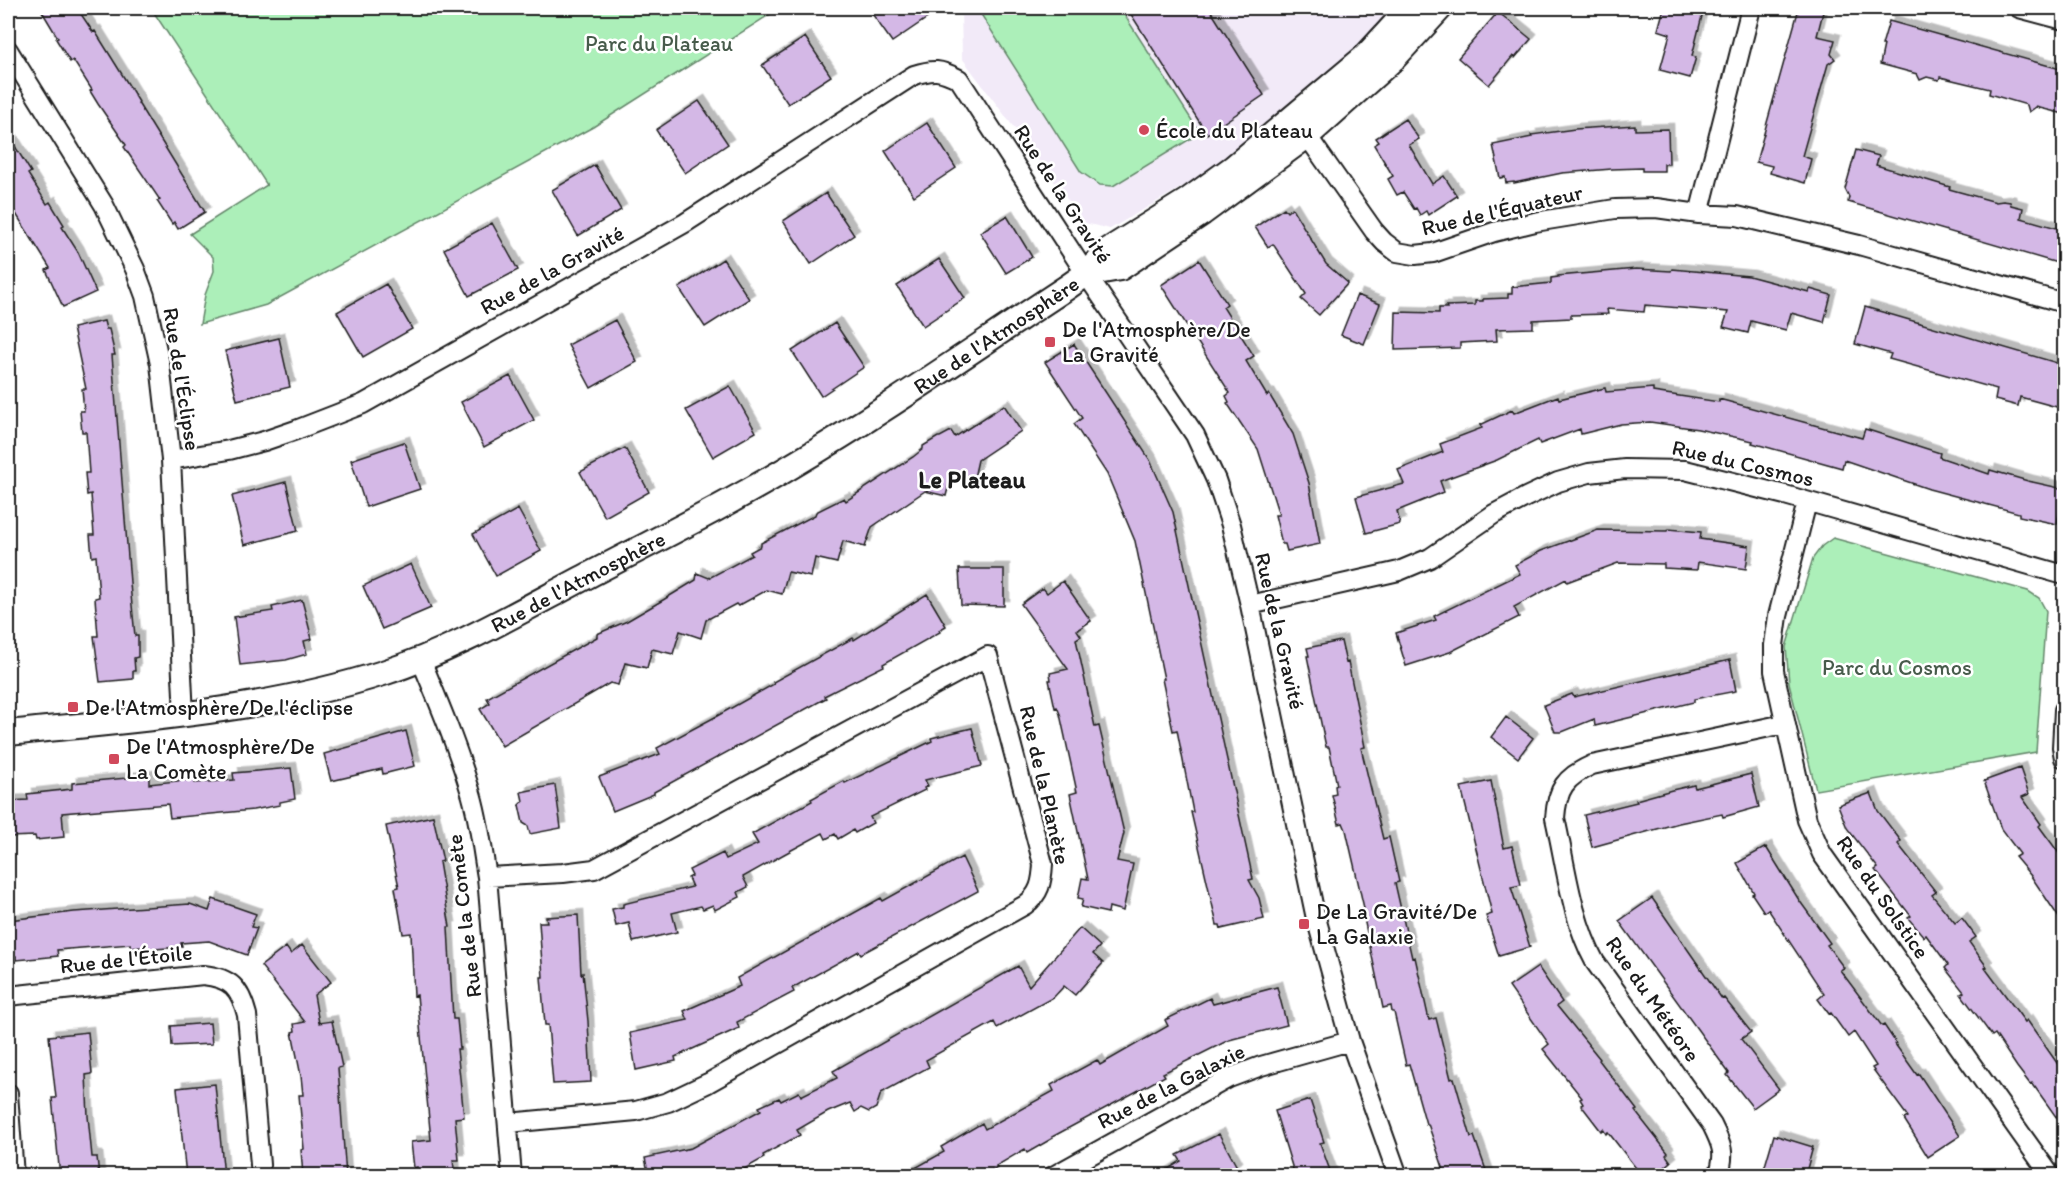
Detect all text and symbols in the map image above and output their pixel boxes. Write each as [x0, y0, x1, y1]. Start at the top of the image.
park label: Parc du Plateau [585, 30, 733, 57]
place label: École du Plateau [1156, 117, 1313, 144]
street label: Rue de la Gravité [1008, 119, 1118, 269]
marker: École du Plateau [1137, 123, 1151, 137]
street label: Rue de l'Équateur [1419, 178, 1586, 242]
street label: Rue de la Gravité [475, 219, 629, 321]
street label: Rue de l'Atmosphère [908, 270, 1084, 400]
street label: Rue de l'Éclipse [157, 306, 207, 452]
place label: De l'Atmosphère/De La Gravité [1062, 316, 1251, 368]
marker: De l'Atmosphère/De La Gravité [1043, 335, 1057, 349]
street label: Rue du Cosmos [1669, 434, 1817, 492]
district label: Le Plateau [918, 465, 1027, 494]
street label: Rue de l'Atmosphère [486, 525, 670, 638]
street label: Rue de la Gravité [1249, 550, 1311, 712]
park label: Parc du Cosmos [1822, 654, 1972, 681]
place label: De l'Atmosphère/De l'éclipse [85, 694, 353, 721]
marker: De l'Atmosphère/De l'éclipse [66, 700, 80, 714]
street label: Rue de la Planète [1014, 703, 1076, 867]
place label: De l'Atmosphère/De La Comète [126, 733, 315, 785]
marker: De l'Atmosphère/De La Comète [107, 752, 121, 766]
street label: Rue du Solstice [1831, 830, 1935, 964]
street label: Rue de la Comète [441, 833, 487, 999]
place label: De La Gravité/De La Galaxie [1316, 898, 1477, 950]
marker: De La Gravité/De La Galaxie [1297, 917, 1311, 931]
street label: Rue du Météore [1600, 931, 1706, 1067]
street label: Rue de l'Étoile [58, 939, 194, 979]
street label: Rue de la Galaxie [1093, 1037, 1249, 1135]

